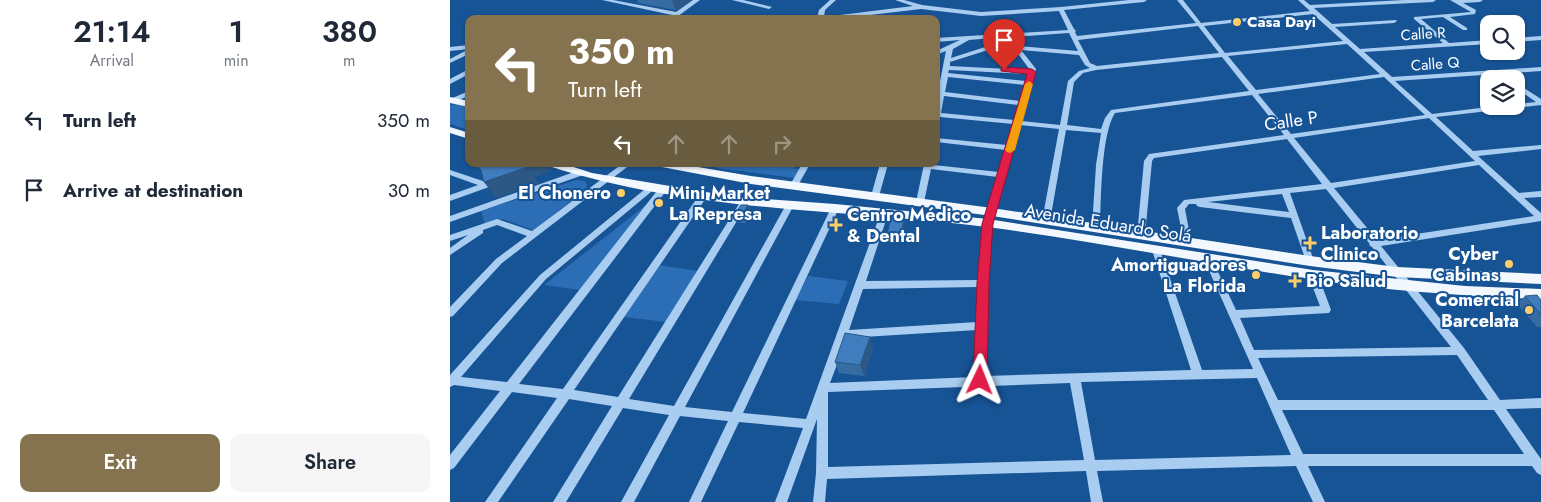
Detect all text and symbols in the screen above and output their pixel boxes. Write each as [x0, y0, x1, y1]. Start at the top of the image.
text: 21:14 [73, 10, 151, 53]
text: 1 [229, 10, 244, 53]
text: 380 [322, 10, 377, 53]
place label: Casa Dayi [1247, 11, 1316, 33]
map controls [1480, 15, 1525, 115]
button: search [1480, 15, 1525, 60]
marker: Casa Dayi [1231, 16, 1243, 28]
pin [983, 19, 1025, 70]
street label: Calle R [1400, 21, 1447, 47]
icon: arrive [990, 26, 1018, 54]
text: 350 m [568, 27, 675, 77]
icon: left [485, 35, 550, 100]
text: Arrival [90, 49, 134, 72]
text: min [224, 49, 249, 72]
text: m [343, 49, 356, 72]
street label: Calle Q [1410, 51, 1460, 77]
button: layers [1480, 70, 1525, 115]
text: Turn left [568, 73, 642, 105]
street label: Calle P [1263, 104, 1320, 138]
icon: left [20, 106, 48, 134]
text: Turn left [63, 107, 136, 134]
text: 350 m [377, 107, 430, 134]
icon: left [609, 130, 637, 158]
icon: ahead [662, 130, 690, 158]
icon: ahead [715, 130, 743, 158]
icon: right [768, 130, 796, 158]
icon: arrive [20, 176, 48, 204]
text: Arrive at destination [63, 177, 243, 204]
text: 30 m [388, 177, 430, 204]
place label: El Chonero [518, 180, 611, 206]
place label: Mini Market La Represa [669, 180, 770, 227]
marker: El Chonero [615, 187, 627, 199]
marker: Mini Market La Represa [653, 197, 665, 209]
street label: Avenida Eduardo Solá [1023, 197, 1193, 249]
place label: Centro Médico & Dental [847, 202, 971, 249]
marker: Centro Médico & Dental [829, 218, 843, 232]
place label: Laboratorio Clinico [1321, 220, 1419, 267]
marker: Laboratorio Clinico [1303, 236, 1317, 250]
place label: Cyber Cabinas [1432, 241, 1500, 288]
place label: Amortiguadores La Florida [1110, 252, 1246, 299]
marker: Cyber Cabinas [1503, 258, 1515, 270]
place label: Bio Salud [1306, 268, 1386, 294]
marker: Amortiguadores La Florida [1250, 269, 1262, 281]
marker: Bio Salud [1288, 274, 1302, 288]
place label: Comercial Barcelata [1435, 287, 1519, 334]
marker: Comercial Barcelata [1523, 304, 1535, 316]
position arrow [953, 353, 1005, 405]
button: Exit [20, 434, 220, 492]
button: Share [230, 434, 430, 492]

